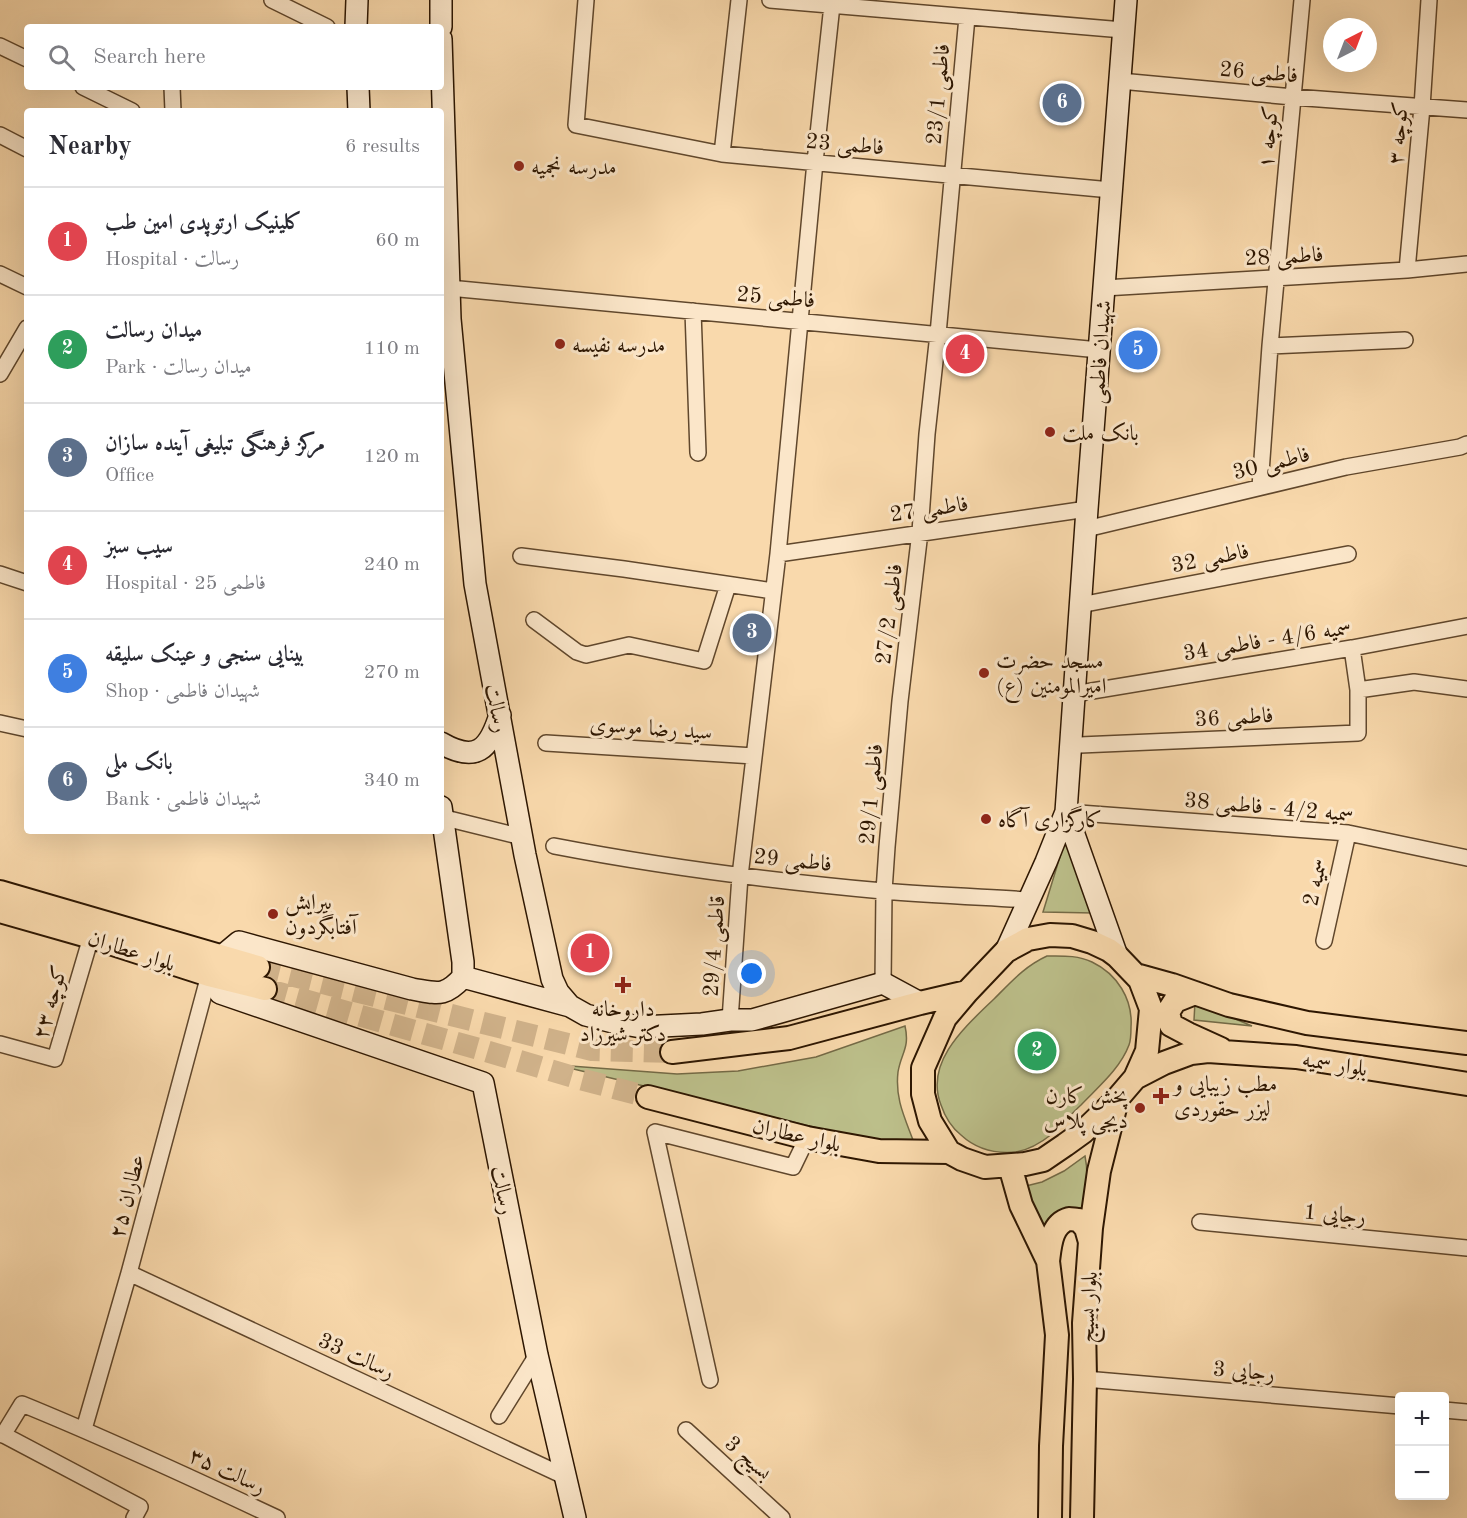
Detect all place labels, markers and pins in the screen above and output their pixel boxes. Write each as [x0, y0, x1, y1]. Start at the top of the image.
pin: 6 [1042, 80, 1082, 126]
place label: مدرسه نجمیه [531, 156, 617, 180]
marker: مدرسه نجمیه [512, 159, 526, 173]
pin: 5 [1118, 328, 1158, 372]
pin: 4 [946, 332, 984, 376]
place label: مدرسه نفیسه [572, 335, 665, 358]
marker: مدرسه نفیسه [553, 337, 567, 351]
place label: بانک ملت [1062, 422, 1139, 446]
marker: بانک ملت [1043, 425, 1057, 439]
pin: 3 [732, 610, 771, 656]
place label: مسجد حضرت امیرالمومنین (ع) [996, 651, 1107, 704]
marker: مسجد حضرت امیرالمومنین (ع) [977, 666, 991, 680]
place label: کارگزاری آگاه [998, 805, 1102, 833]
marker: کارگزاری آگاه [979, 812, 993, 826]
place label: پیرایش آفتابگردون [285, 892, 359, 940]
marker: پیرایش آفتابگردون [266, 907, 280, 921]
pin: 1 [570, 930, 610, 976]
marker: داروخانه دکتر شیرزاد [616, 978, 630, 992]
place label: داروخانه دکتر شیرزاد [580, 999, 666, 1047]
pin: 2 [1018, 1028, 1056, 1074]
place label: مطب زیبایی و لیزر حقوردی [1172, 1074, 1277, 1122]
place label: پخش کارن دیجی پلاس [1044, 1085, 1128, 1137]
marker: مطب زیبایی و لیزر حقوردی [1152, 1087, 1170, 1105]
marker: پخش کارن دیجی پلاس [1133, 1101, 1147, 1115]

